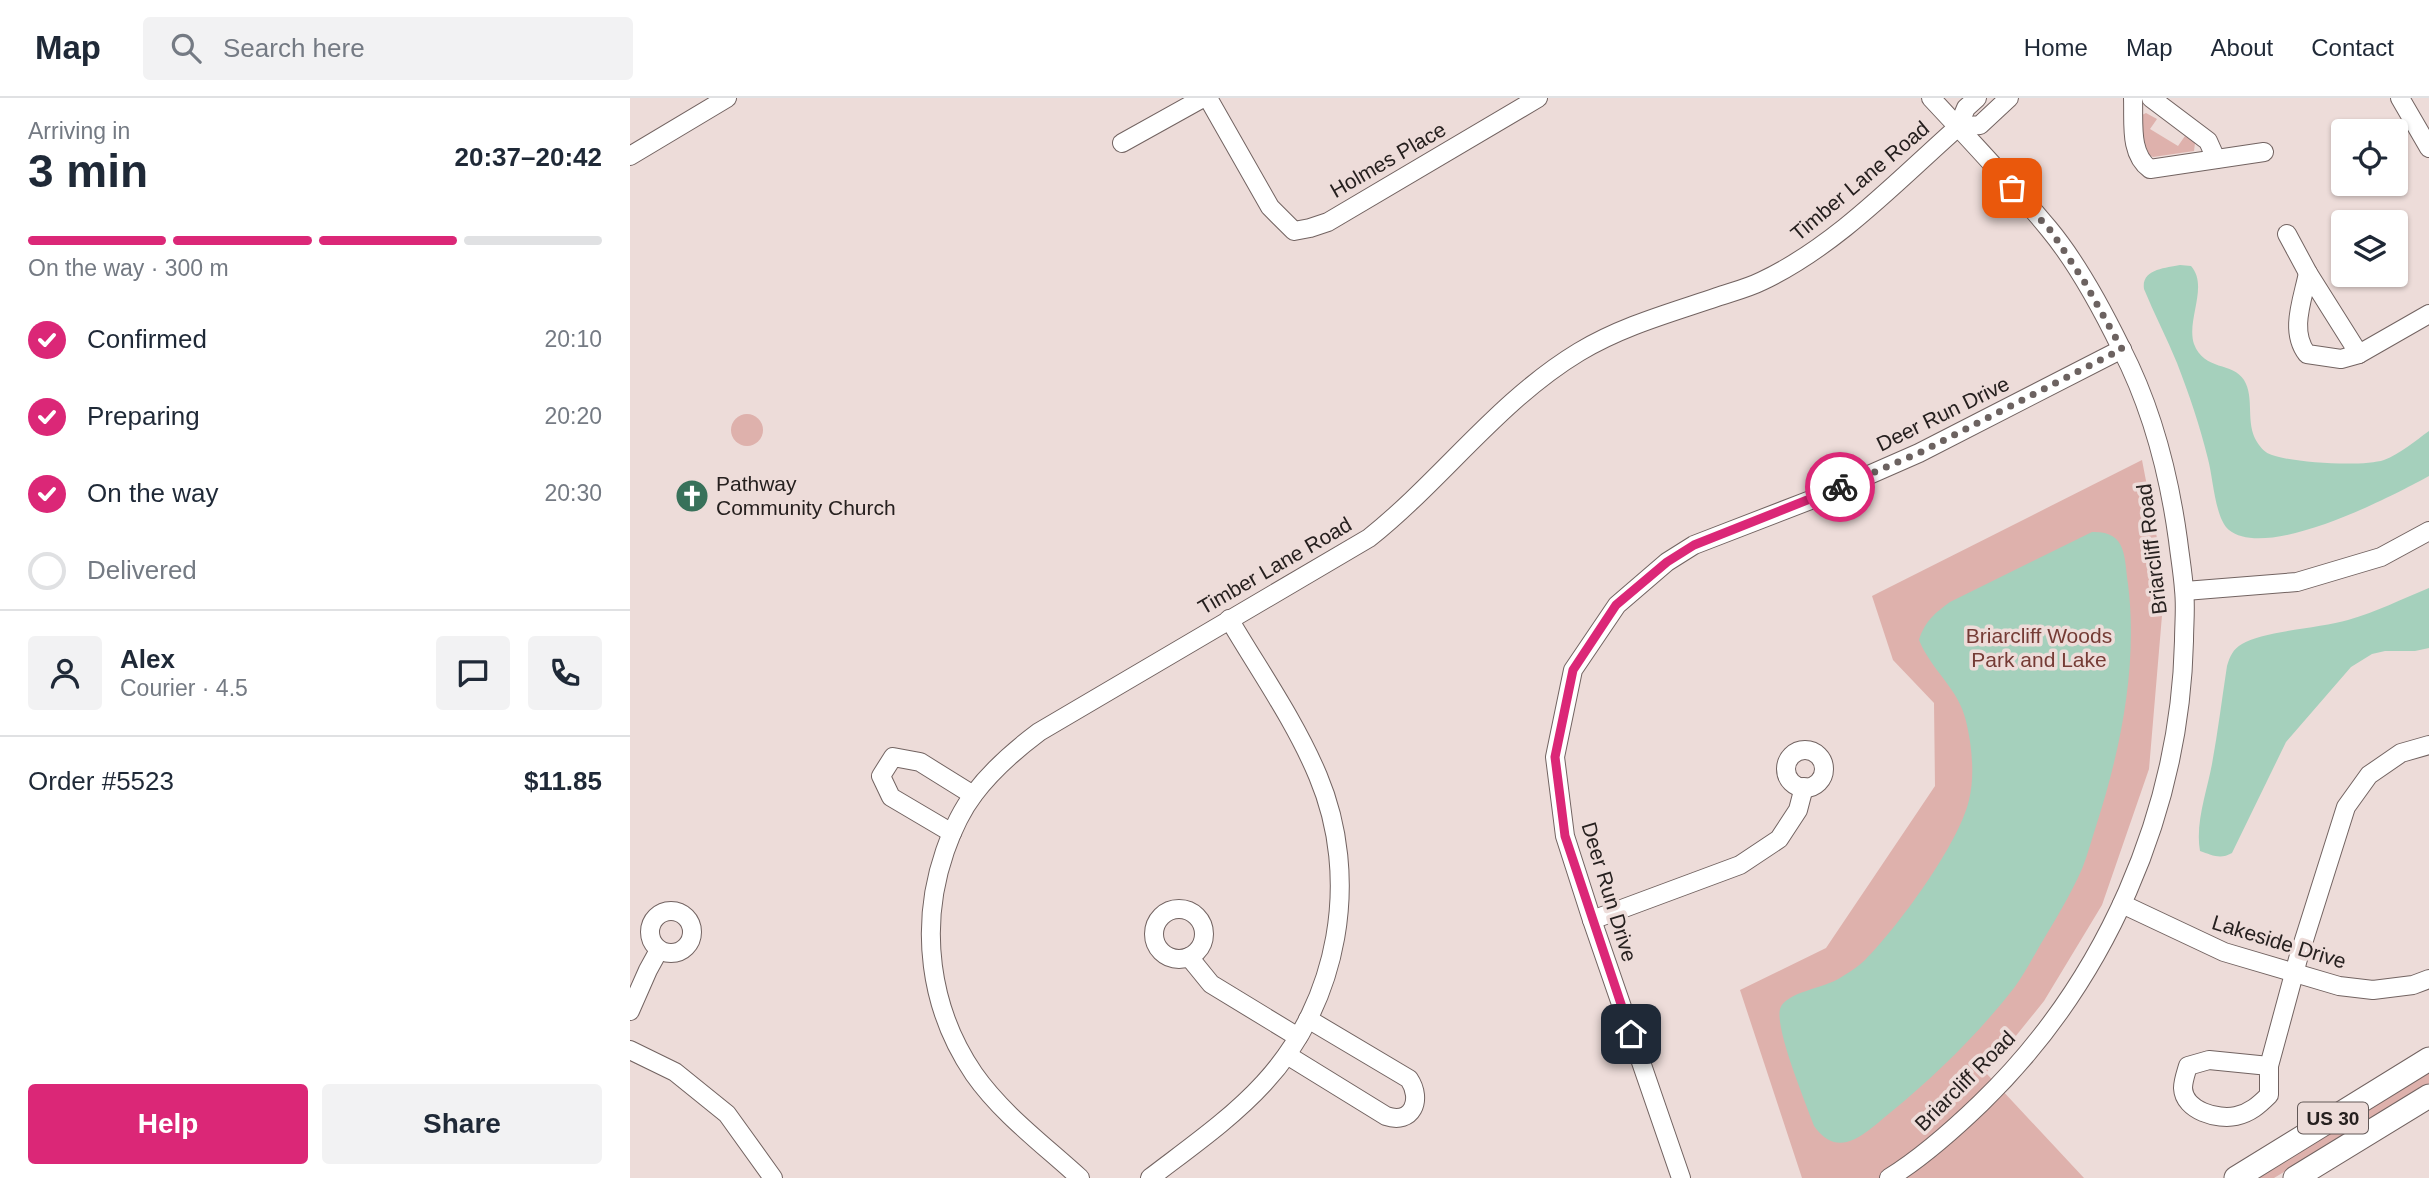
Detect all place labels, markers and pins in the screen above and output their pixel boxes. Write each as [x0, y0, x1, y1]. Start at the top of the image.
pin [1982, 158, 2042, 218]
place label: Pathway Community Church [716, 472, 896, 519]
church icon: Pathway Community Church [673, 477, 711, 515]
pin [1601, 1004, 1661, 1064]

